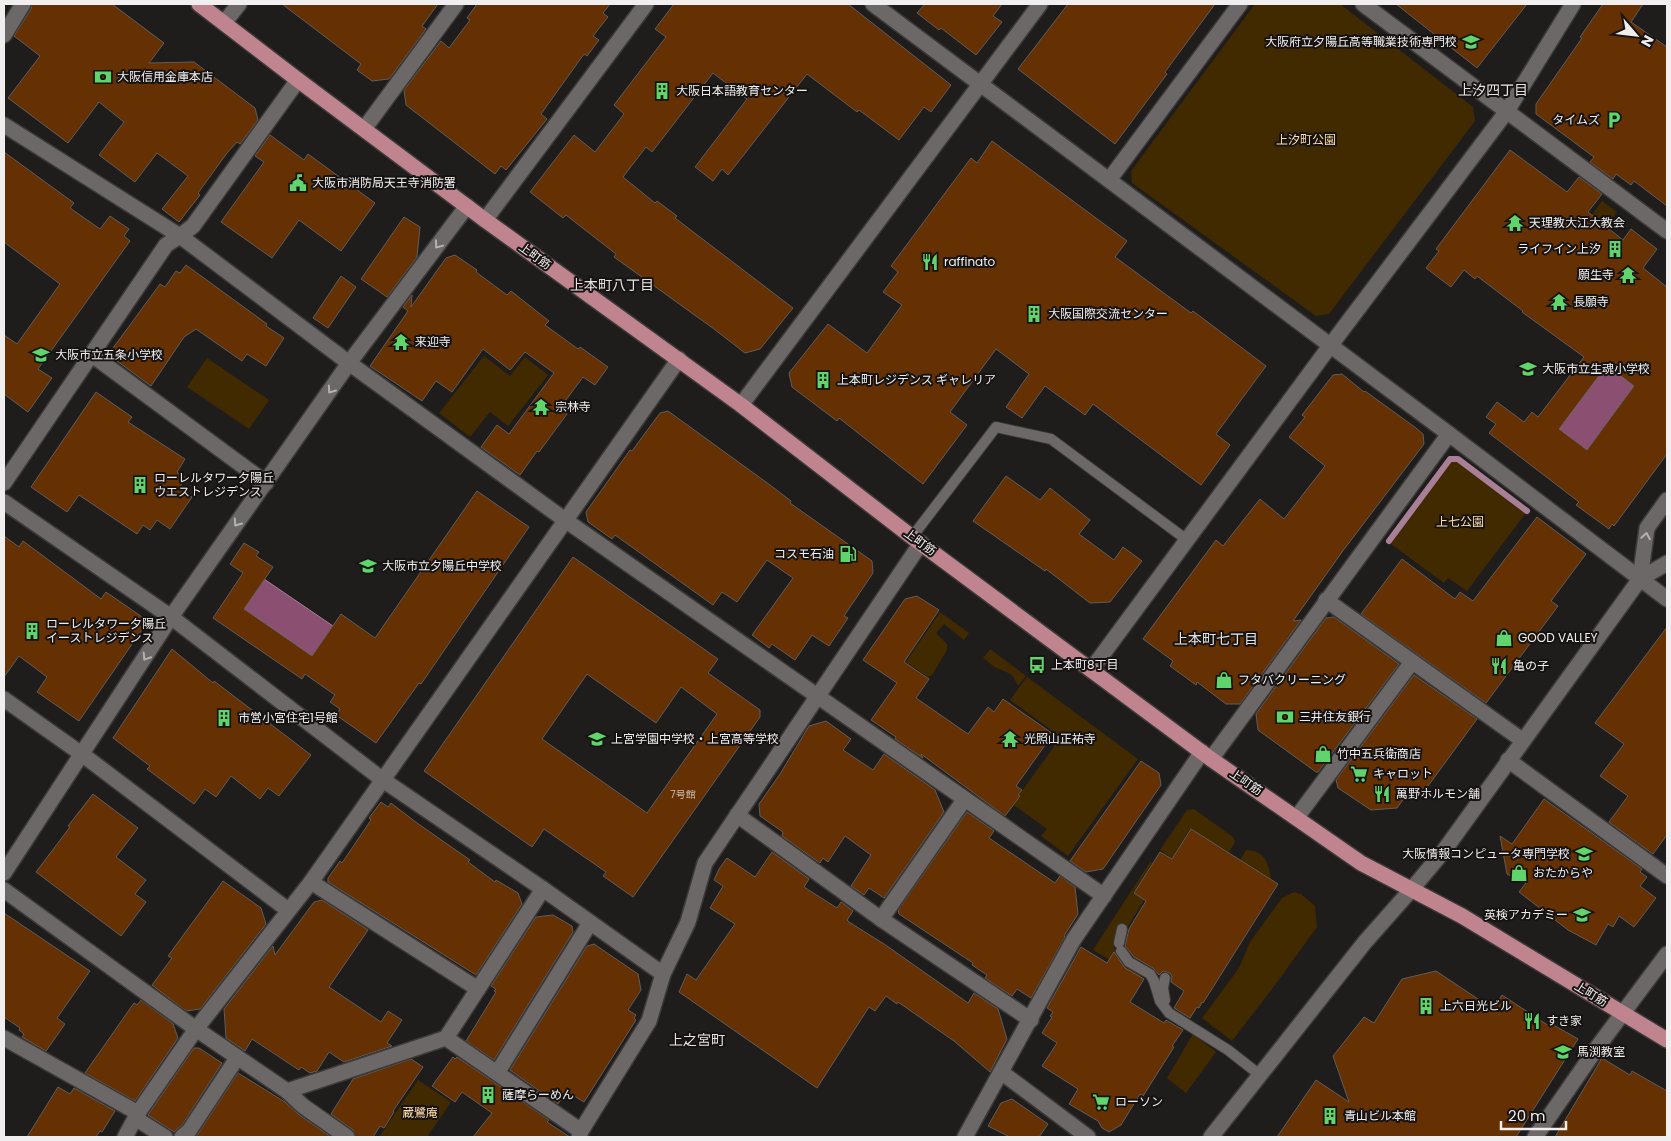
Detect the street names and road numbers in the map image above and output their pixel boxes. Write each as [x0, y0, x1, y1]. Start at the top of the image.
street label: 上町筋 [516, 238, 555, 273]
street label: 上町筋 [901, 524, 940, 559]
street label: 上町筋 [1227, 764, 1266, 799]
street label: 上町筋 [1571, 977, 1611, 1010]

